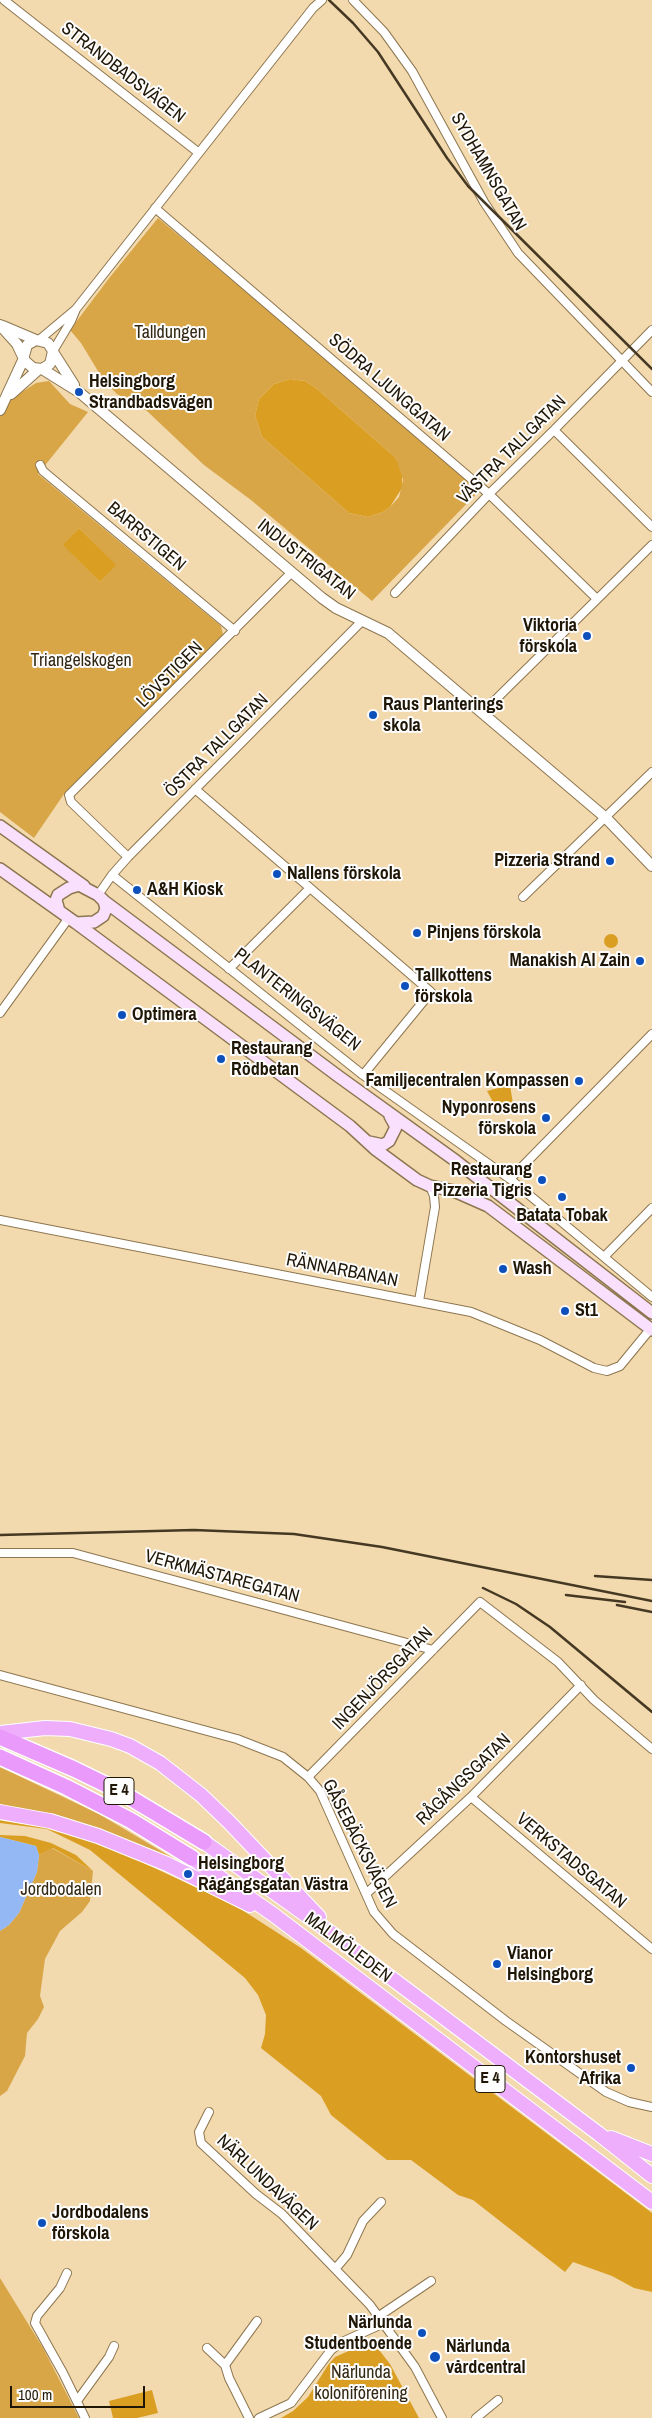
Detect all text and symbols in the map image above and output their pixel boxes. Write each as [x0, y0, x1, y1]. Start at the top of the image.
street label: STRANDBADSVÄGEN [57, 18, 189, 128]
street label: SYDHAMNSGATAN [446, 109, 530, 235]
park label: Talldungen [134, 322, 206, 344]
street label: SÖDRA LJUNGGATAN [324, 329, 454, 447]
place label: Helsingborg Strandbadsvägen [89, 371, 213, 414]
marker: Helsingborg Strandbadsvägen [73, 386, 85, 398]
street label: VÄSTRA TALLGATAN [453, 391, 571, 509]
street label: BARRSTIGEN [102, 498, 190, 576]
street label: INDUSTRIGATAN [253, 515, 359, 605]
place label: Viktoria förskola [520, 615, 577, 658]
marker: Viktoria förskola [581, 630, 593, 642]
street label: LÖVSTIGEN [132, 637, 208, 713]
park label: Triangelskogen [30, 650, 132, 672]
street label: ÖSTRA TALLGATAN [161, 690, 273, 802]
place label: Raus Planterings skola [383, 694, 504, 736]
marker: Raus Planterings skola [367, 709, 379, 721]
place label: Pizzeria Strand [494, 850, 600, 872]
marker: Pizzeria Strand [604, 855, 616, 867]
place label: Nallens förskola [287, 863, 401, 885]
marker: Nallens förskola [271, 868, 283, 880]
place label: A&H Kiosk [147, 879, 223, 901]
marker: A&H Kiosk [131, 884, 143, 896]
place label: Pinjens förskola [427, 922, 541, 944]
marker: Pinjens förskola [411, 927, 423, 939]
street label: PLANTERINGSVÄGEN [229, 944, 365, 1056]
place label: Manakish Al Zain [509, 950, 630, 972]
marker: Manakish Al Zain [634, 955, 646, 967]
place label: Tallkottens förskola [415, 965, 492, 1008]
marker: Tallkottens förskola [399, 980, 411, 992]
place label: Optimera [132, 1004, 197, 1026]
marker: Optimera [116, 1009, 128, 1021]
place label: Restaurang Rödbetan [231, 1038, 312, 1080]
marker: Restaurang Rödbetan [215, 1053, 227, 1065]
place label: Familjecentralen Kompassen [365, 1070, 569, 1092]
marker: Familjecentralen Kompassen [573, 1075, 585, 1087]
place label: Nyponrosens förskola [442, 1097, 536, 1140]
marker: Nyponrosens förskola [540, 1112, 552, 1124]
place label: Restaurang Pizzeria Tigris [433, 1159, 532, 1202]
marker: Restaurang Pizzeria Tigris [536, 1174, 548, 1186]
marker: Batata Tobak [556, 1191, 568, 1203]
place label: Batata Tobak [516, 1205, 608, 1227]
street label: RÄNNARBANAN [284, 1250, 400, 1292]
place label: Wash [513, 1258, 552, 1280]
marker: Wash [497, 1263, 509, 1275]
place label: St1 [575, 1300, 598, 1322]
marker: St1 [559, 1305, 571, 1317]
street label: VERKMÄSTAREGATAN [142, 1546, 302, 1608]
street label: INGENJÖRSGATAN [328, 1623, 438, 1735]
street label: RÅGÅNGSGATAN [412, 1730, 516, 1830]
street label: GÅSEBÄCKSVÄGEN [317, 1776, 401, 1912]
road number: E 4 [104, 1778, 134, 1804]
street label: VERKSTADSGATAN [512, 1809, 630, 1913]
place label: Helsingborg Rågångsgatan Västra [198, 1853, 348, 1896]
marker: Helsingborg Rågångsgatan Västra [182, 1868, 194, 1880]
park label: Jordbodalen [20, 1879, 102, 1901]
street label: MALMÖLEDEN [300, 1908, 396, 1988]
place label: Vianor Helsingborg [507, 1943, 593, 1986]
marker: Vianor Helsingborg [491, 1958, 503, 1970]
place label: Kontorshuset Afrika [525, 2047, 621, 2090]
marker: Kontorshuset Afrika [625, 2062, 637, 2074]
road number: E 4 [475, 2066, 505, 2092]
street label: NÄRLUNDAVÄGEN [212, 2131, 322, 2235]
place label: Jordbodalens förskola [52, 2202, 149, 2244]
marker: Jordbodalens förskola [36, 2217, 48, 2229]
place label: Närlunda Studentboende [305, 2312, 412, 2354]
marker: Närlunda Studentboende [416, 2327, 428, 2339]
place label: Närlunda vårdcentral [446, 2336, 526, 2378]
marker: Närlunda vårdcentral [428, 2350, 442, 2364]
park label: Närlunda koloniförening [314, 2362, 408, 2404]
scale bar [12, 2376, 148, 2408]
text: 100 m [18, 2384, 52, 2405]

